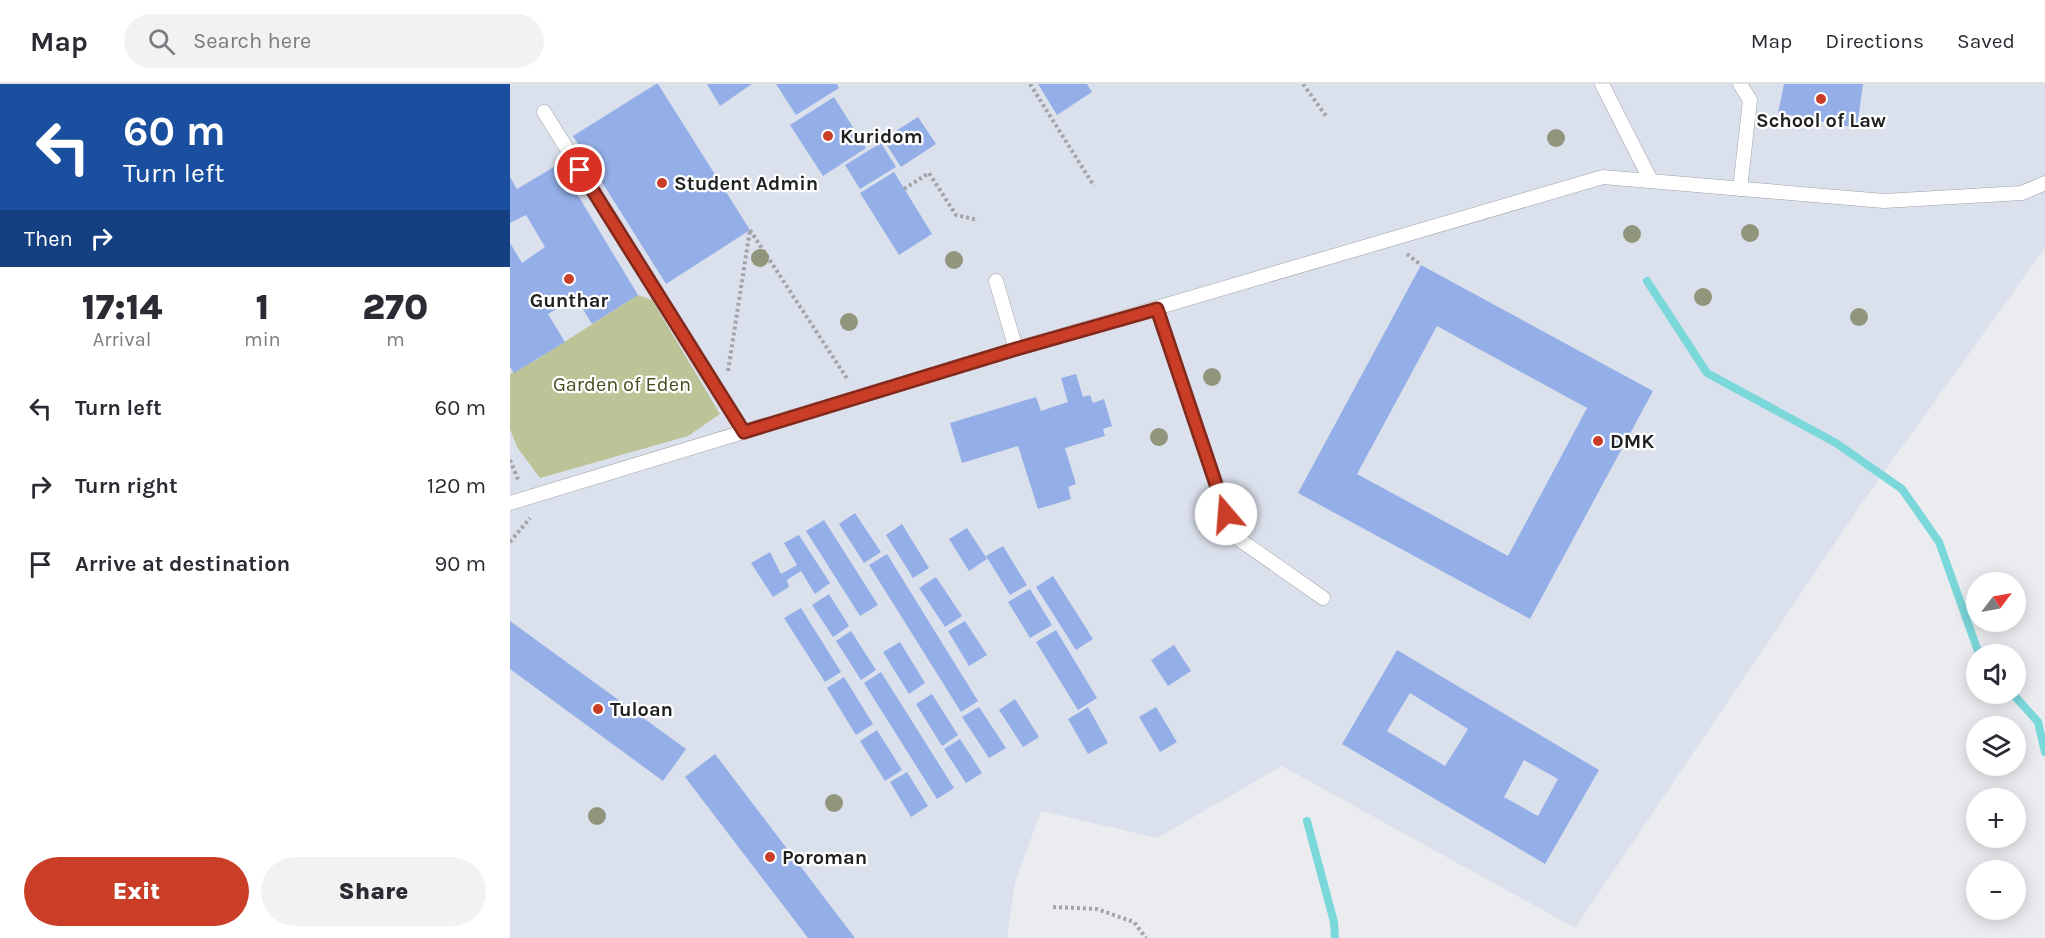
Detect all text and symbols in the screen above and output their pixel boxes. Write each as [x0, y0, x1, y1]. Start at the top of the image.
search box [124, 14, 544, 68]
text: Map [30, 25, 88, 58]
icon: search [145, 25, 178, 58]
text: Search here [193, 28, 311, 54]
text: Map [1751, 29, 1792, 53]
text: Directions [1825, 29, 1924, 53]
text: Saved [1957, 29, 2015, 53]
marker: School of Law [1814, 92, 1828, 106]
text: 60 m [123, 106, 226, 156]
icon: left [24, 108, 102, 186]
place label: School of Law [1756, 109, 1886, 132]
place label: Kuridom [840, 125, 923, 148]
marker: Kuridom [821, 129, 835, 143]
pin [554, 144, 605, 195]
icon: arrive [563, 153, 596, 186]
text: Turn left [123, 157, 224, 189]
place label: Student Admin [674, 172, 818, 195]
marker: Student Admin [655, 176, 669, 190]
icon: right [85, 222, 118, 255]
text: Then [24, 226, 73, 252]
marker: Gunthar [562, 272, 576, 286]
text: 17:14 [82, 286, 162, 328]
text: 1 [255, 286, 269, 328]
text: 270 [362, 286, 428, 328]
place label: Gunthar [530, 289, 608, 312]
text: Arrival [93, 328, 151, 351]
text: min [244, 328, 281, 351]
text: m [386, 328, 405, 351]
park label: Garden of Eden [553, 373, 691, 396]
icon: left [24, 392, 57, 425]
text: Turn left [75, 395, 162, 421]
text: 60 m [435, 395, 486, 421]
place label: DMK [1610, 430, 1654, 453]
marker: DMK [1591, 434, 1605, 448]
icon: right [24, 470, 57, 503]
text: Turn right [75, 473, 178, 499]
text: 120 m [427, 473, 486, 499]
position arrow [1194, 482, 1258, 546]
icon: arrive [24, 548, 57, 581]
text: Arrive at destination [75, 551, 290, 577]
text: 90 m [434, 551, 486, 577]
north arrow [1966, 572, 2026, 632]
map controls [1966, 572, 2026, 920]
button: sound [1966, 644, 2026, 704]
place label: Tuloan [610, 698, 673, 721]
marker: Tuloan [591, 702, 605, 716]
button: layers [1966, 716, 2026, 776]
button: + [1966, 788, 2026, 848]
place label: Poroman [782, 846, 867, 869]
marker: Poroman [763, 850, 777, 864]
button: Exit [24, 857, 249, 926]
button: Share [261, 857, 486, 926]
button: − [1966, 860, 2026, 920]

